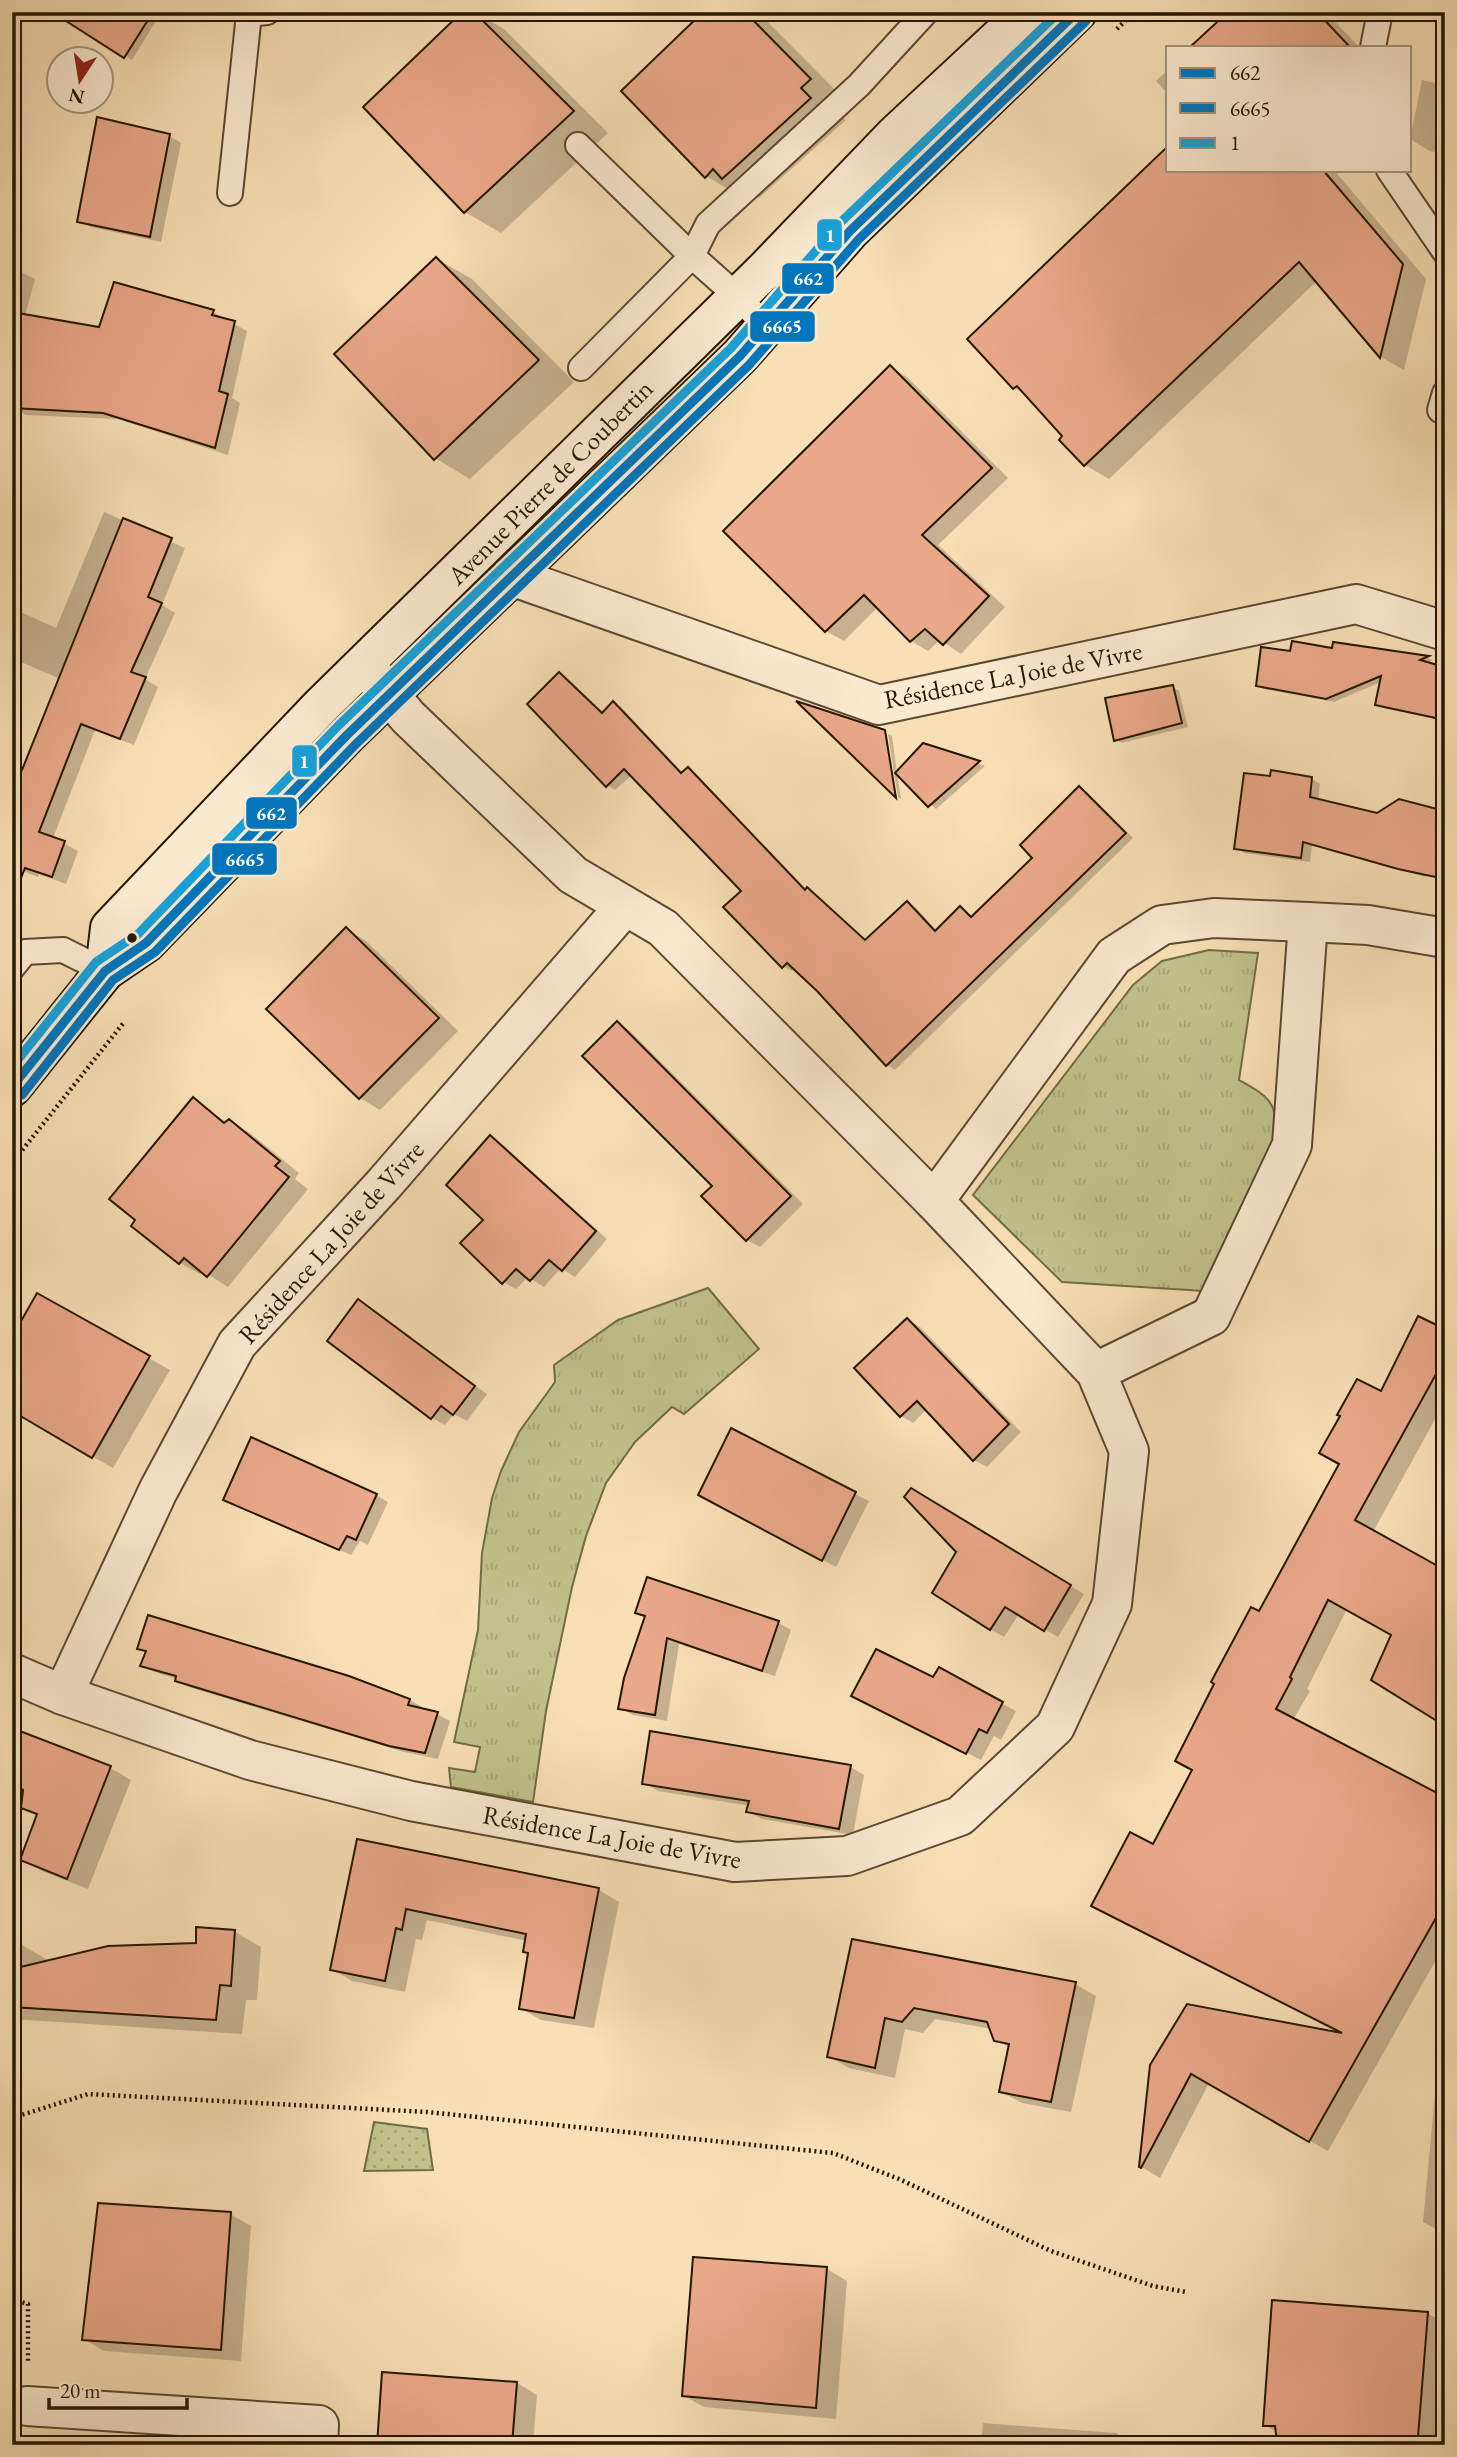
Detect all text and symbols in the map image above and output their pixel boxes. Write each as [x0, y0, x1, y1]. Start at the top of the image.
north arrow [46, 46, 116, 116]
legend [1166, 46, 1412, 172]
text: 662 [1230, 59, 1260, 86]
text: N [66, 82, 87, 110]
text: 6665 [1230, 95, 1270, 122]
text: 1 [1230, 129, 1240, 156]
line badge: 1 [816, 218, 843, 252]
text: 1 [825, 223, 835, 248]
line badge: 662 [781, 262, 835, 295]
text: 662 [793, 266, 823, 291]
line badge: 6665 [749, 310, 816, 343]
text: 6665 [762, 314, 802, 339]
street label: Avenue Pierre de Coubertin [439, 372, 660, 593]
street label: Résidence La Joie de Vivre [881, 633, 1145, 717]
line badge: 1 [291, 744, 318, 778]
text: 1 [299, 749, 309, 774]
line badge: 662 [245, 796, 298, 830]
text: 662 [256, 801, 286, 826]
line badge: 6665 [211, 842, 278, 876]
text: 6665 [225, 847, 265, 872]
unlabelled marker [125, 931, 139, 945]
street label: Résidence La Joie de Vivre [231, 1133, 431, 1351]
street label: Résidence La Joie de Vivre [480, 1798, 744, 1876]
scale bar [49, 2366, 187, 2410]
text: 20 m [60, 2377, 101, 2404]

